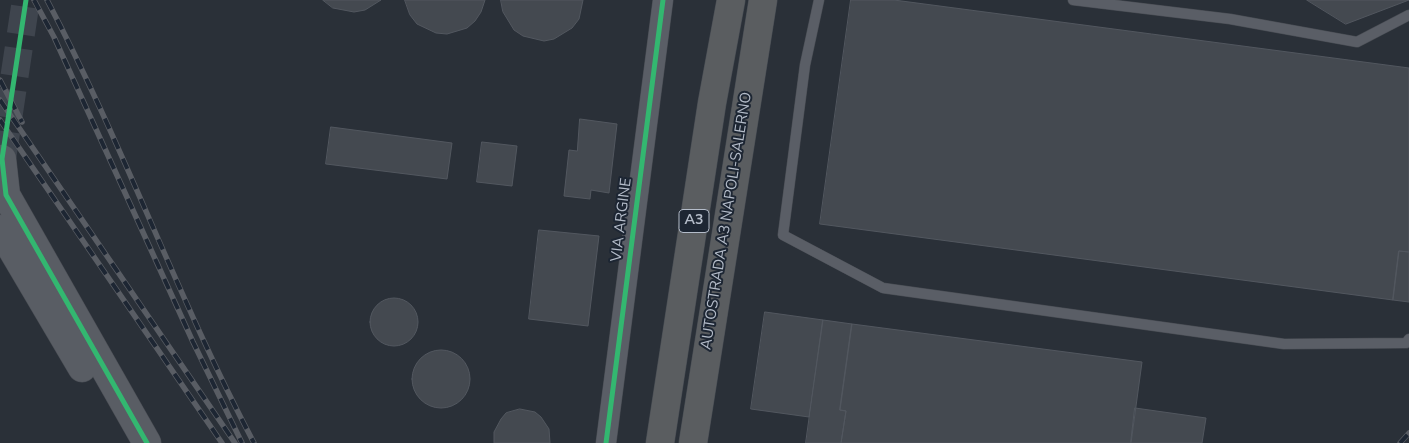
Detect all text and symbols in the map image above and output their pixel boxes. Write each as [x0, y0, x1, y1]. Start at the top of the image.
street label: AUTOSTRADA A3 NAPOLI-SALERNO [698, 91, 756, 351]
street label: VIA ARGINE [608, 177, 636, 263]
road number: A3 [679, 210, 709, 232]

